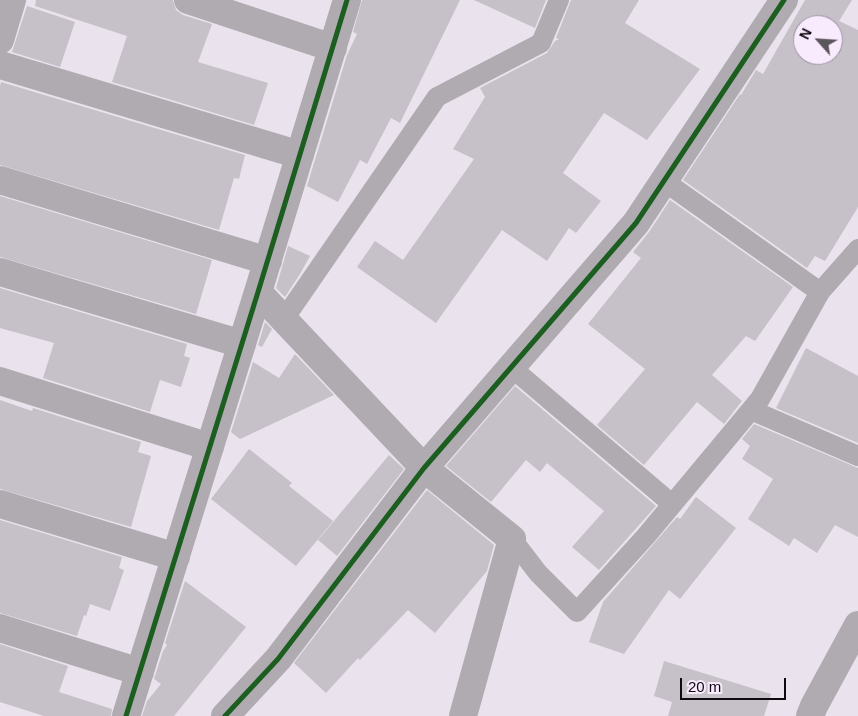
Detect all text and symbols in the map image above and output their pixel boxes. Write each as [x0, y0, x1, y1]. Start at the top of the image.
north arrow [793, 15, 843, 65]
text: N [796, 26, 815, 42]
scale bar [683, 668, 789, 700]
text: 20 m [688, 678, 721, 695]

